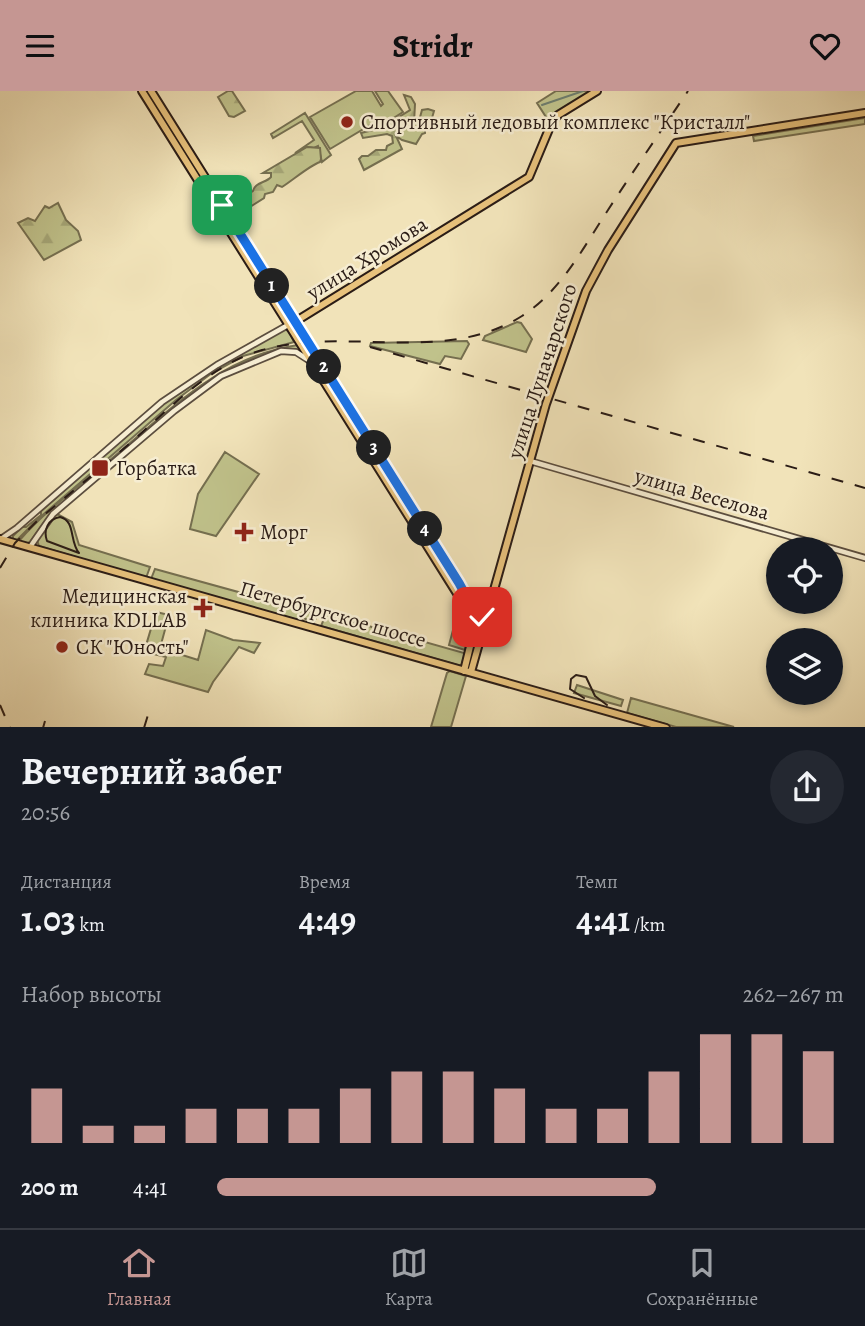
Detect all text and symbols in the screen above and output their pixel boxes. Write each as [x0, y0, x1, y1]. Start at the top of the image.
text: Stridr [392, 24, 473, 68]
icon: menu [21, 27, 59, 65]
icon: heart [806, 27, 844, 65]
place label: Спортивный ледовый комплекс "Кристалл" [361, 108, 750, 136]
marker: Спортивный ледовый комплекс "Кристалл" [339, 114, 355, 130]
pin [192, 175, 252, 235]
icon: arrive [203, 186, 241, 224]
street label: улица Хромова [301, 210, 433, 307]
pin: 1 [254, 269, 290, 303]
text: 1 [268, 272, 275, 298]
street label: улица Луначарского [500, 280, 584, 463]
pin: 2 [306, 349, 342, 385]
text: 2 [319, 353, 328, 379]
pin: 3 [356, 431, 392, 465]
text: 3 [369, 434, 378, 460]
place label: Горбатка [116, 454, 197, 482]
marker: Горбатка [90, 458, 110, 478]
street label: улица Веселова [630, 461, 773, 527]
pin: 4 [408, 511, 442, 547]
text: 4 [420, 515, 429, 541]
place label: Морг [260, 518, 308, 546]
marker: Морг [234, 522, 254, 542]
map controls [766, 537, 843, 705]
button: locate [766, 537, 843, 614]
street label: Петербургское шоссе [236, 574, 430, 654]
place label: Медицинская клиника KDLLAB [30, 582, 187, 634]
pin [452, 587, 512, 647]
marker: Медицинская клиника KDLLAB [193, 598, 213, 618]
icon: check [463, 598, 501, 636]
button: layers [766, 628, 843, 705]
place label: СК "Юность" [76, 633, 189, 661]
marker: СК "Юность" [54, 639, 70, 655]
text: Вечерний забег [21, 745, 282, 797]
button: share [770, 750, 844, 824]
text: 20:56 [21, 797, 70, 828]
text: Дистанция [21, 869, 112, 895]
text: Время [299, 869, 350, 895]
text: Темп [576, 869, 618, 895]
text: 1.03 [21, 895, 76, 943]
text: 4:49 [299, 895, 356, 943]
text: 4:41 [576, 895, 630, 943]
text: km [76, 912, 105, 938]
text: /km [630, 912, 665, 938]
text: Набор высоты [21, 979, 162, 1010]
text: 262–267 m [743, 979, 844, 1010]
text: 200 m [21, 1172, 79, 1203]
text: 4:41 [133, 1172, 167, 1203]
tab: Главная [107, 1244, 171, 1312]
tab: Карта [385, 1244, 433, 1312]
tab: Сохранённые [646, 1244, 758, 1312]

